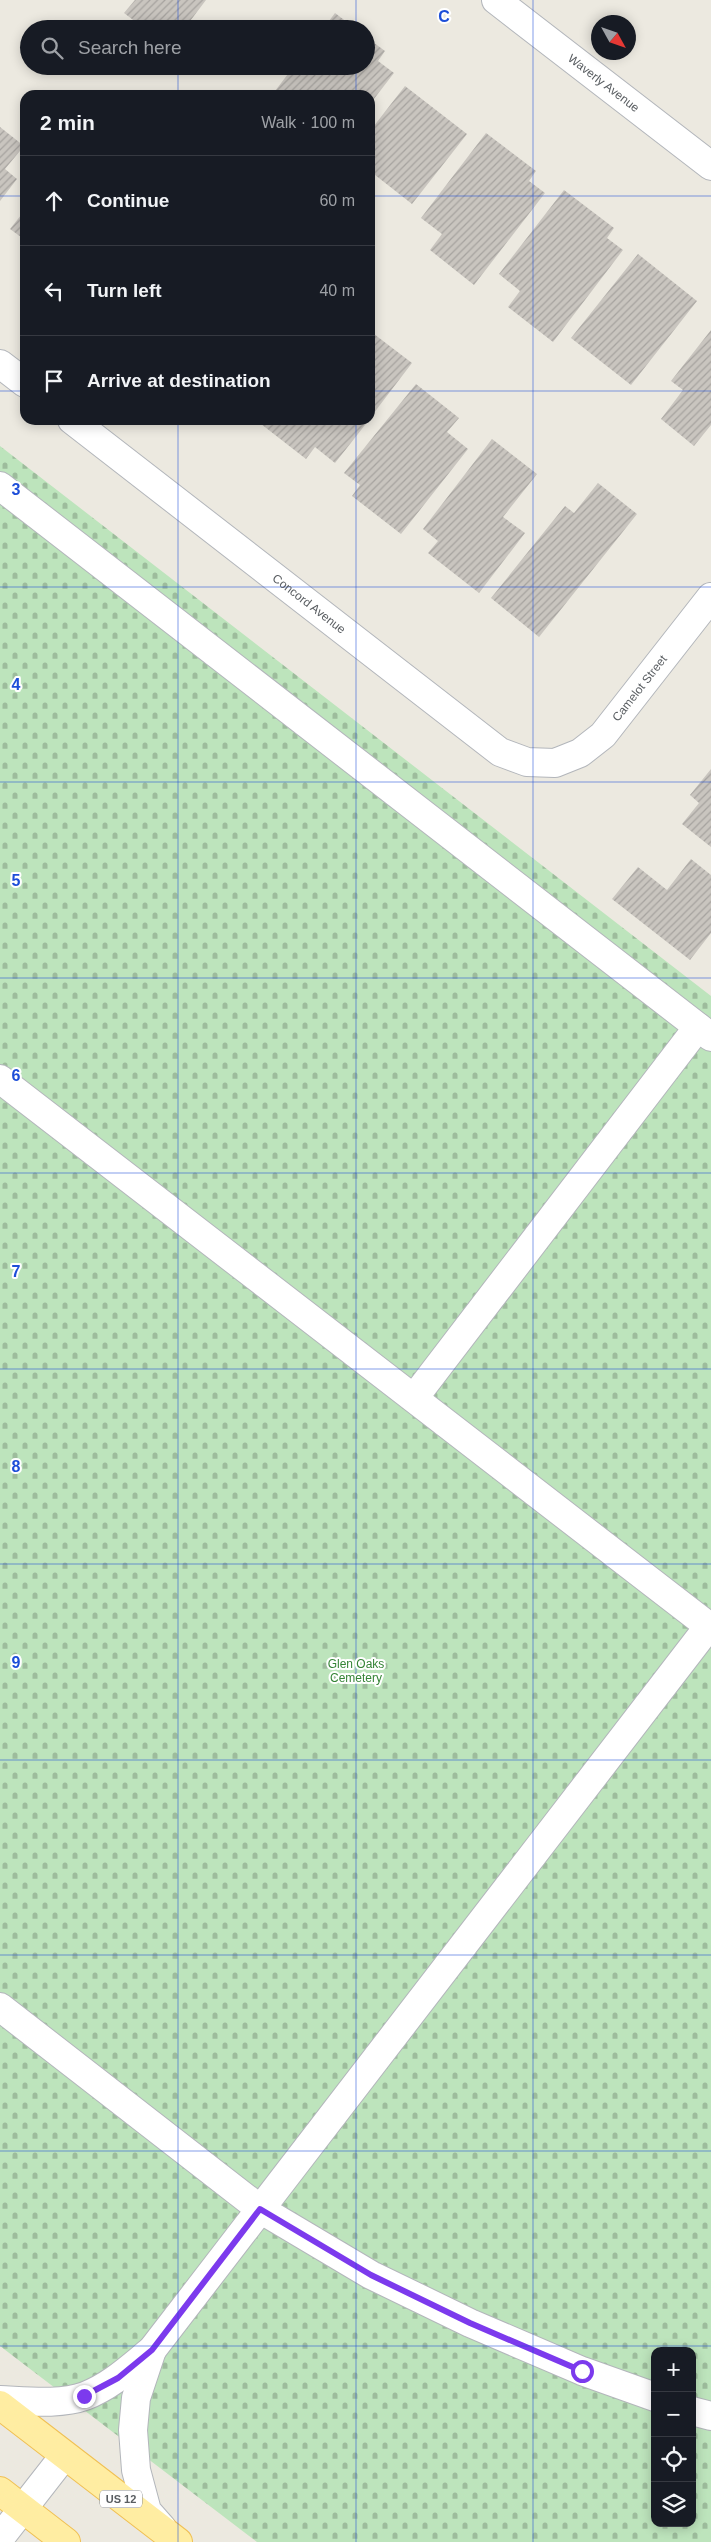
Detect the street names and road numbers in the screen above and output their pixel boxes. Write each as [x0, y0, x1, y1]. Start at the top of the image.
street label: Waverly Avenue [565, 51, 642, 115]
street label: Concord Avenue [270, 571, 349, 637]
street label: Camelot Street [609, 652, 670, 724]
road number: US 12 [100, 2490, 142, 2508]

